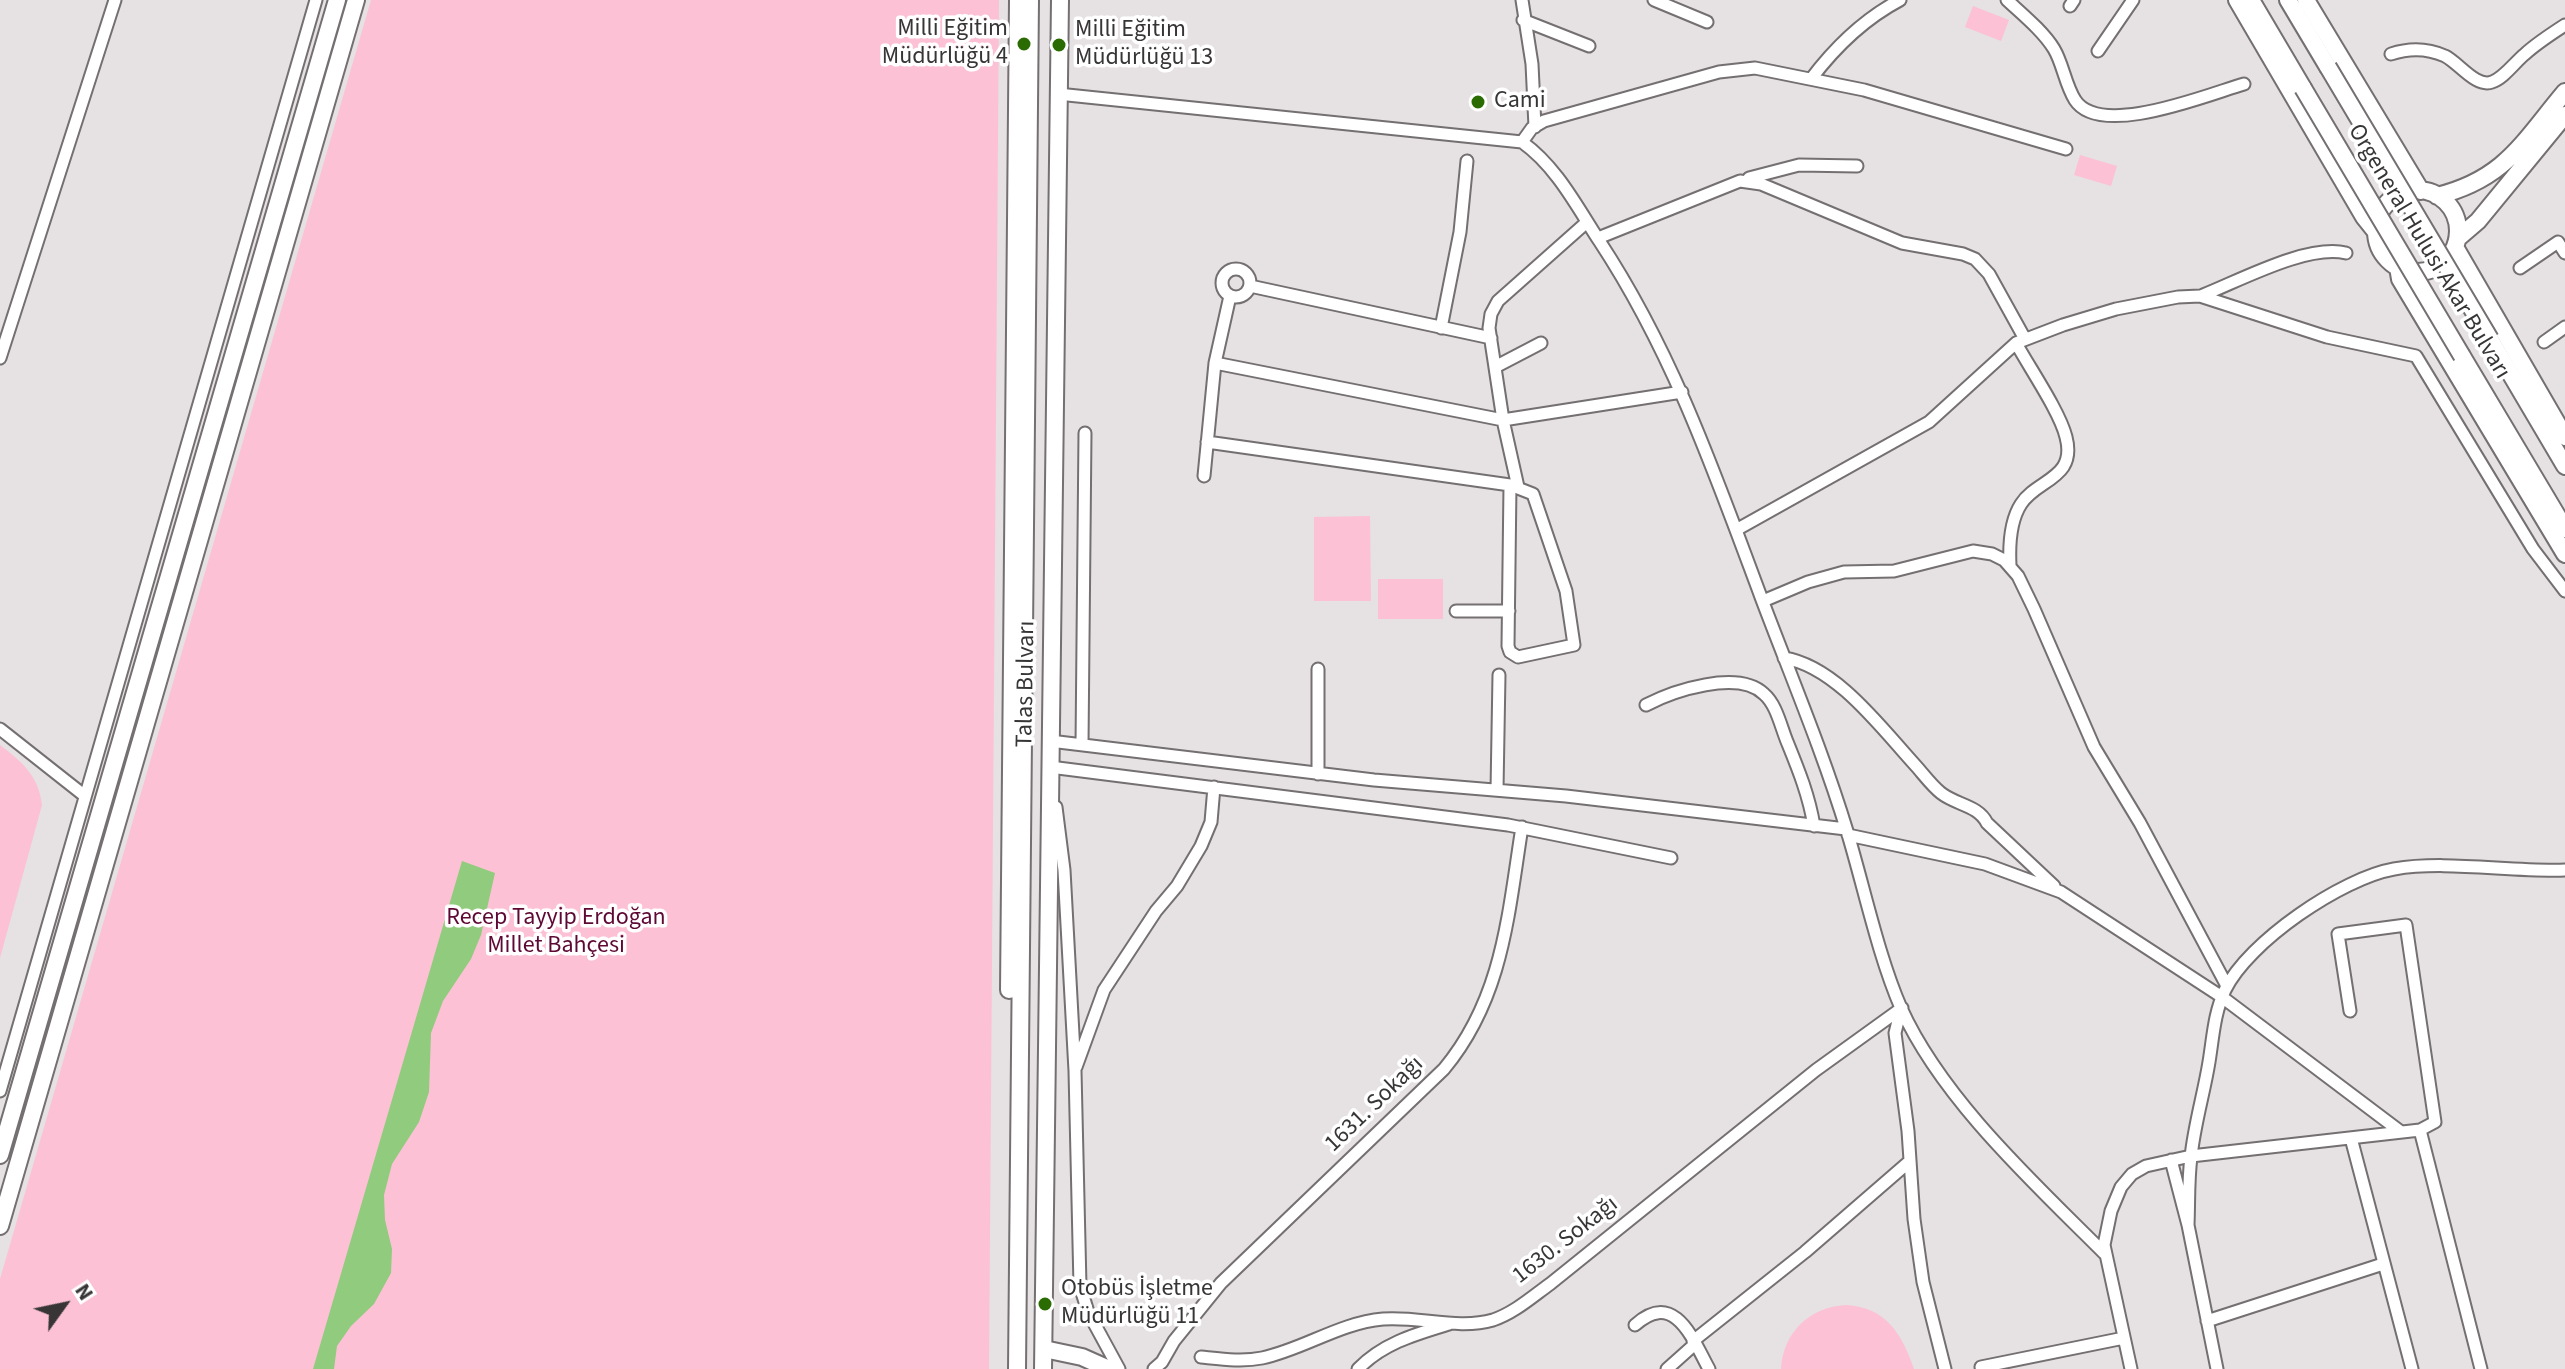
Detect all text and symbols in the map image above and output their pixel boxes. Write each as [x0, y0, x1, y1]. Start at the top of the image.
place label: Milli Eğitim Müdürlüğü 4 [882, 16, 1008, 72]
place label: Milli Eğitim Müdürlüğü 13 [1075, 17, 1213, 73]
marker: Milli Eğitim Müdürlüğü 4 [1015, 35, 1033, 53]
marker: Milli Eğitim Müdürlüğü 13 [1050, 36, 1068, 54]
place label: Cami [1494, 88, 1546, 116]
marker: Cami [1469, 93, 1487, 111]
street label: Orgeneral Hulusi Akar Bulvarı [2340, 119, 2516, 385]
street label: Talas Bulvarı [1011, 620, 1043, 748]
park label: Recep Tayyip Erdoğan Millet Bahçesi [446, 905, 666, 961]
street label: 1631. Sokağı [1320, 1051, 1430, 1159]
street label: 1630. Sokağı [1507, 1191, 1625, 1291]
north arrow [24, 1265, 104, 1345]
place label: Otobüs İşletme Müdürlüğü 11 [1061, 1276, 1213, 1332]
text: N [67, 1277, 102, 1307]
marker: Otobüs İşletme Müdürlüğü 11 [1036, 1295, 1054, 1313]

